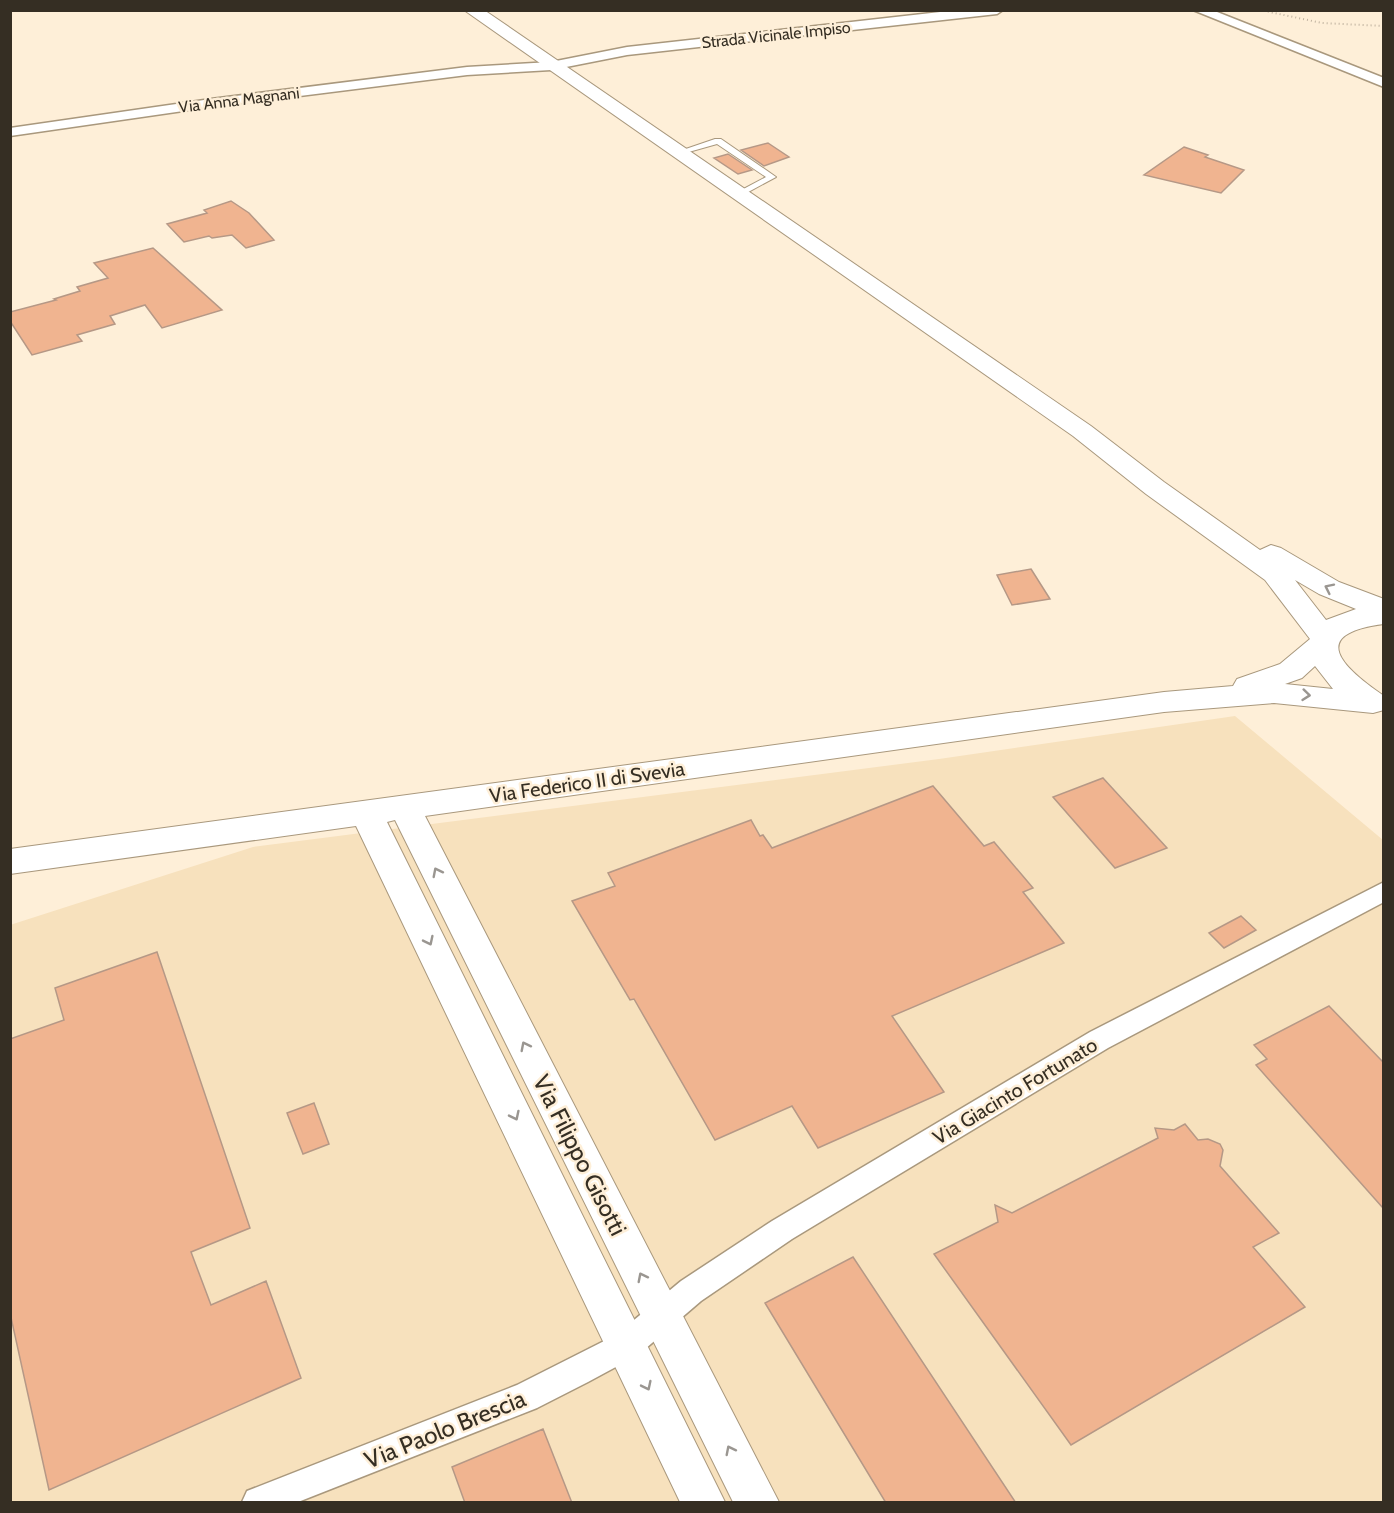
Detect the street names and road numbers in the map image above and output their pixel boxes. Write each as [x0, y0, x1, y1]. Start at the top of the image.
street label: Strada Vicinale Impiso [701, 18, 852, 52]
street label: Via Anna Magnani [177, 83, 301, 117]
street label: Via Federico II di Svevia [488, 756, 687, 808]
street label: Via Giacinto Fortunato [928, 1032, 1102, 1150]
street label: Via Filippo Gisotti [527, 1070, 633, 1240]
street label: Via Paolo Brescia [360, 1383, 530, 1475]

